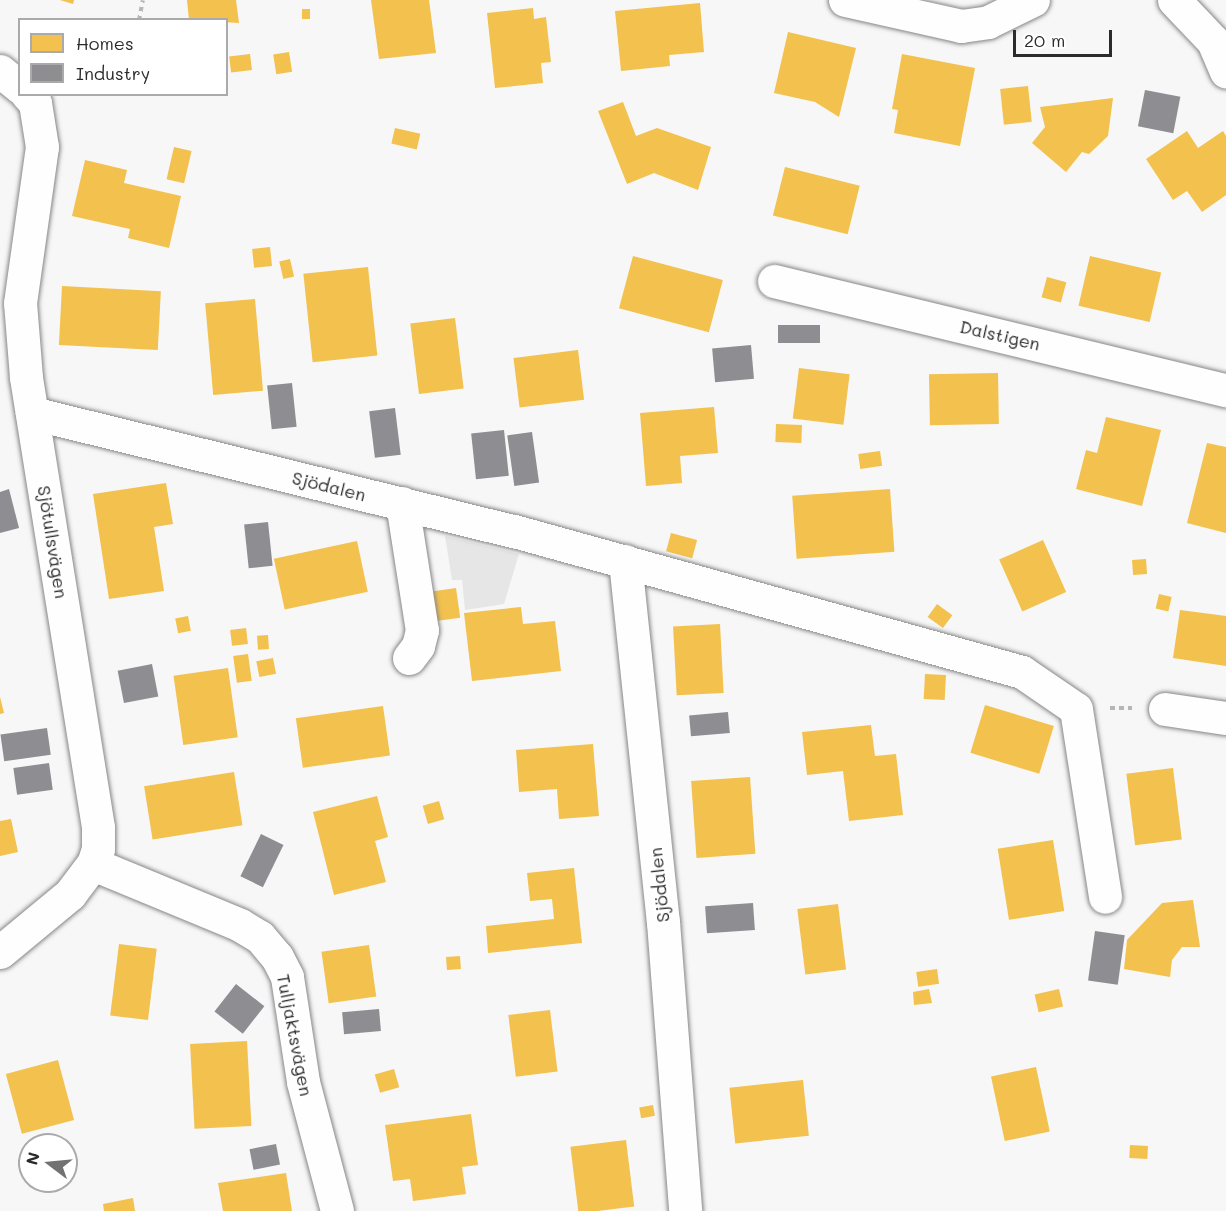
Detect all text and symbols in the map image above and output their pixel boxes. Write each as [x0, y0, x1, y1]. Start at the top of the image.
legend [18, 18, 228, 96]
scale bar [1016, 18, 1115, 56]
text: 20 m [1024, 28, 1065, 52]
text: Homes [76, 31, 134, 55]
text: Industry [76, 61, 150, 85]
street label: Dalstigen [958, 315, 1042, 355]
street label: Sjödalen [290, 466, 368, 506]
street label: Sjötullsvägen [33, 484, 73, 600]
street label: Sjödalen [644, 847, 674, 923]
street label: Tulljaktsvägen [273, 972, 317, 1098]
north arrow [18, 1133, 78, 1193]
text: N [20, 1150, 44, 1167]

